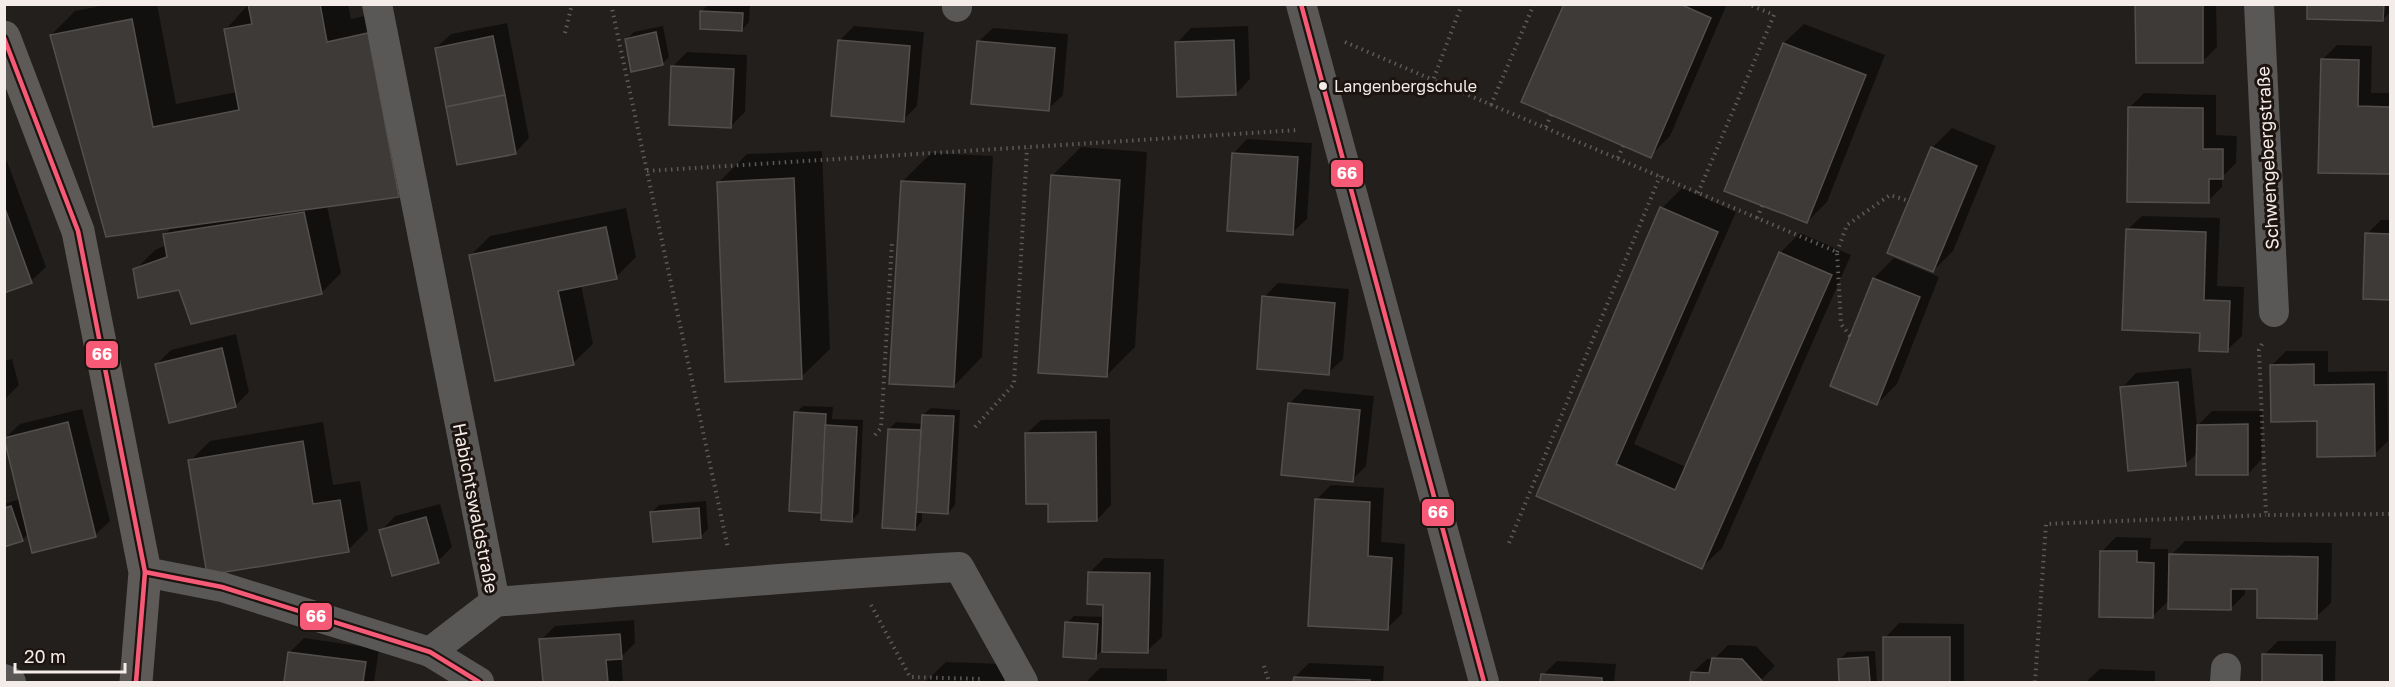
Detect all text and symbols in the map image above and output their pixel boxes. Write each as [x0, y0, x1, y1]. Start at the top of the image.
street label: Schwengebergstraße [2251, 66, 2283, 250]
place label: Langenbergschule [1334, 76, 1477, 96]
marker: Langenbergschule [1317, 80, 1329, 92]
line badge: 66 [1330, 159, 1364, 188]
text: 66 [1337, 163, 1357, 183]
line badge: 66 [85, 340, 119, 369]
text: 66 [92, 344, 112, 364]
street label: Habichtswaldstraße [449, 421, 503, 595]
line badge: 66 [1421, 498, 1455, 527]
text: 66 [1428, 502, 1448, 522]
line badge: 66 [299, 602, 333, 631]
text: 66 [306, 606, 326, 626]
scale bar [15, 636, 124, 674]
text: 20 m [24, 645, 66, 667]

